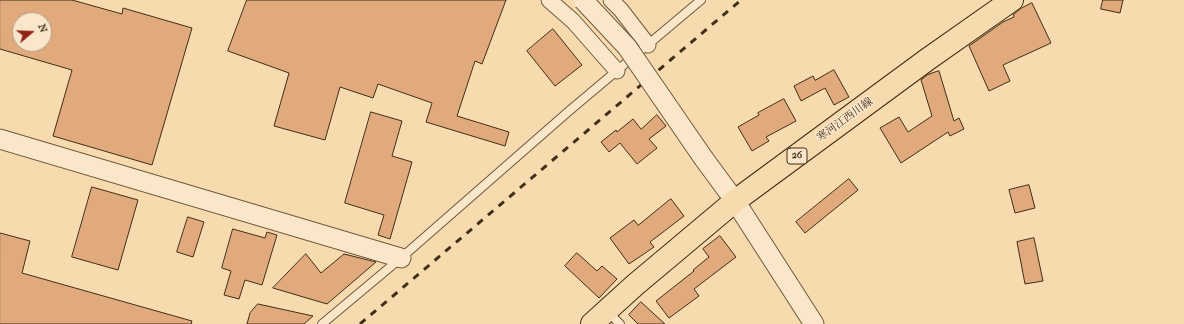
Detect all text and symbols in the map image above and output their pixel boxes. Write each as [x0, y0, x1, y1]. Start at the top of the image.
north arrow [12, 12, 52, 52]
text: N [35, 22, 50, 34]
street label: 寒河江西川線 [814, 95, 876, 145]
road number: 26 [787, 148, 807, 164]

